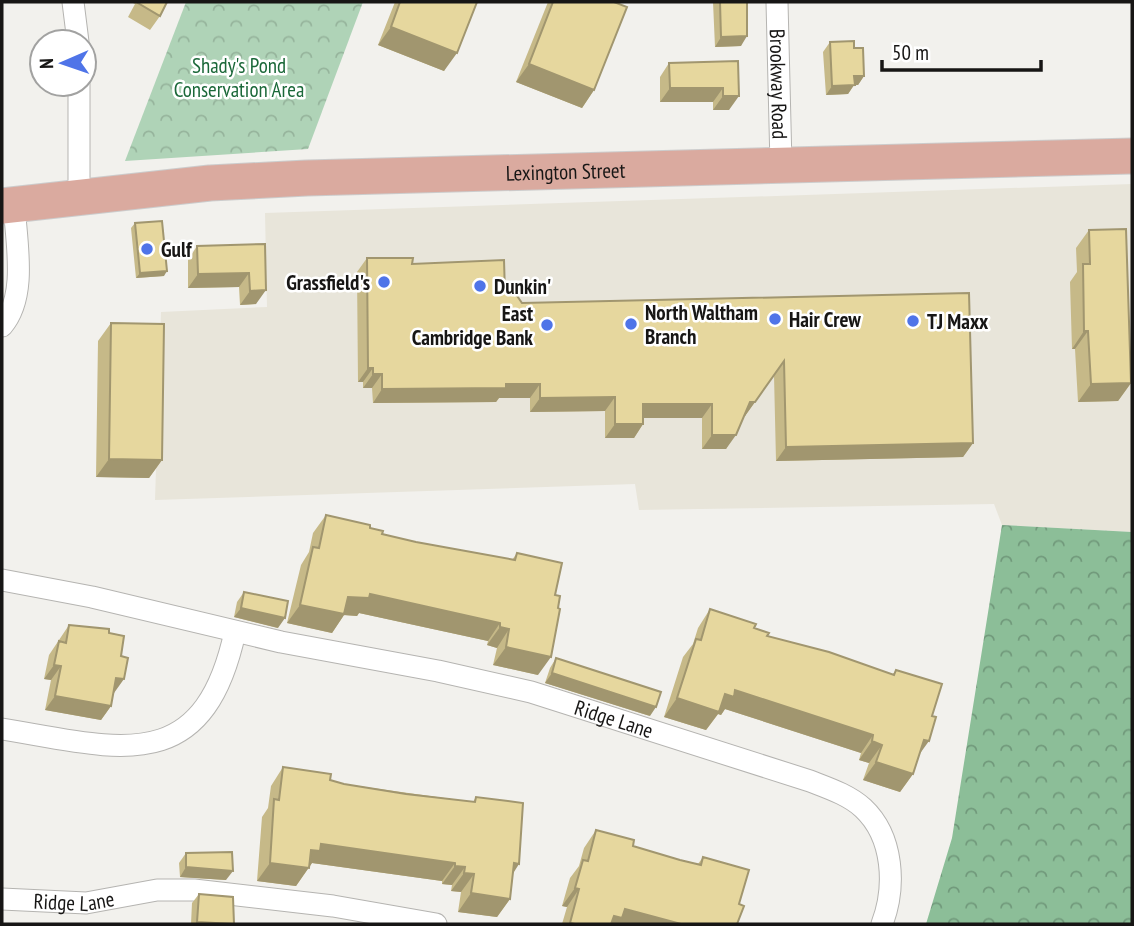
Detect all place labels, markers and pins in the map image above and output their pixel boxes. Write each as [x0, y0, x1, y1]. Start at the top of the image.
place label: Gulf [161, 236, 193, 263]
marker: Gulf [139, 241, 155, 257]
place label: Grassfield's [286, 269, 370, 296]
place label: Dunkin' [494, 273, 551, 300]
marker: Grassfield's [376, 274, 392, 290]
marker: Dunkin' [472, 278, 488, 294]
place label: North Waltham Branch [645, 299, 758, 350]
place label: East Cambridge Bank [412, 300, 533, 351]
place label: Hair Crew [789, 306, 861, 333]
place label: TJ Maxx [927, 308, 989, 335]
marker: Hair Crew [767, 311, 783, 327]
marker: TJ Maxx [905, 313, 921, 329]
marker: North Waltham Branch [623, 316, 639, 332]
marker: East Cambridge Bank [539, 317, 555, 333]

